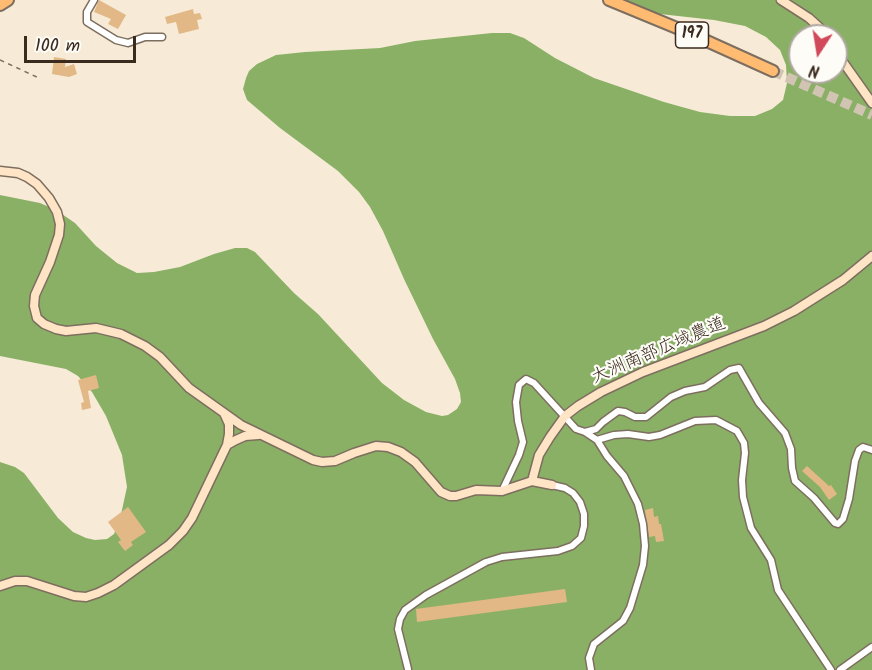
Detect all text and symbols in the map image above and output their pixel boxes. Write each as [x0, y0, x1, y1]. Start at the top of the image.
road number: 197 [676, 22, 708, 48]
scale bar [27, 24, 140, 62]
north arrow [788, 24, 848, 84]
text: 100 m [35, 32, 80, 61]
text: N [807, 57, 822, 83]
street label: 大洲南部広域農道 [589, 314, 729, 390]

